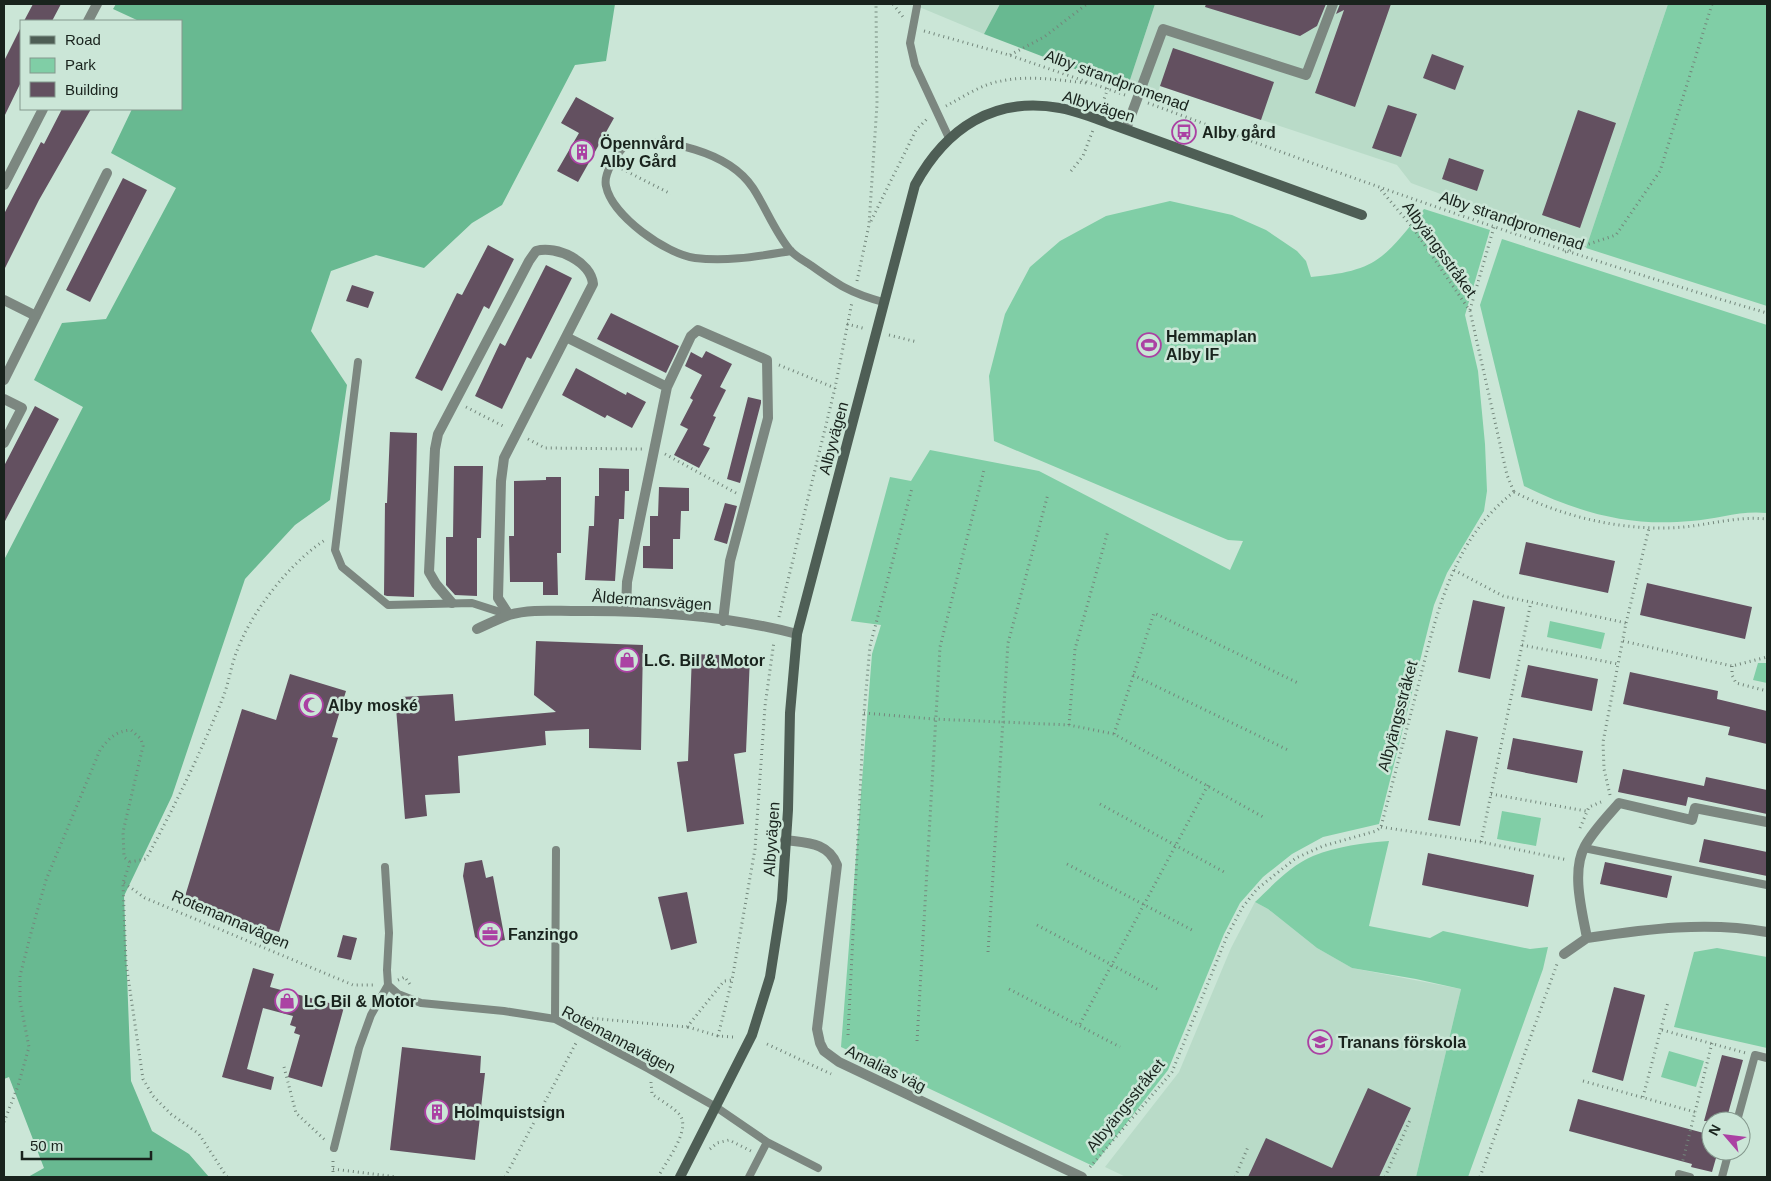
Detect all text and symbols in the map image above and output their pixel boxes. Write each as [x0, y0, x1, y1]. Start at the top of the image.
legend [20, 20, 182, 110]
text: Road [65, 31, 101, 48]
street label: Alby strandpromenad [1042, 46, 1191, 114]
text: Park [65, 56, 96, 73]
text: Building [65, 81, 118, 98]
street label: Albyvägen [1061, 87, 1137, 126]
bus stop icon: Alby gård [1171, 119, 1197, 145]
place label: Alby gård [1202, 124, 1276, 141]
place label: Öpennvård Alby Gård [600, 134, 684, 170]
building icon: Öpennvård Alby Gård [569, 139, 595, 165]
street label: Alby strandpromenad [1437, 188, 1587, 253]
street label: Albyängsstråket [1399, 198, 1480, 301]
place label: Hemmaplan Alby IF [1166, 328, 1257, 363]
sports icon: Hemmaplan Alby IF [1136, 332, 1162, 358]
street label: Albyvägen [816, 400, 851, 476]
street label: Åldermansvägen [591, 587, 713, 613]
shop icon: L.G. Bil & Motor [614, 647, 640, 673]
place label: L.G. Bil & Motor [644, 652, 765, 669]
street label: Albyängsstråket [1375, 658, 1421, 773]
mosque icon: Alby moské [298, 692, 324, 718]
place label: Alby moské [328, 697, 418, 714]
street label: Albyvägen [760, 801, 783, 877]
street label: Rotemannavägen [169, 887, 292, 952]
office icon: Fanzingo [477, 921, 503, 947]
place label: Fanzingo [508, 926, 578, 943]
shop icon: LG Bil & Motor [274, 988, 300, 1014]
place label: LG Bil & Motor [304, 993, 416, 1010]
street label: Rotemannavägen [559, 1002, 679, 1077]
school or university icon: Tranans förskola [1307, 1029, 1333, 1055]
place label: Tranans förskola [1338, 1034, 1466, 1051]
street label: Amalias väg [843, 1042, 929, 1095]
street label: Albyängsstråket [1083, 1055, 1168, 1155]
building icon: Holmquistsign [424, 1099, 450, 1125]
place label: Holmquistsign [454, 1104, 565, 1121]
north arrow [1701, 1111, 1751, 1161]
text: N [1705, 1122, 1724, 1138]
scale bar [22, 1128, 151, 1160]
text: 50 m [30, 1137, 63, 1154]

